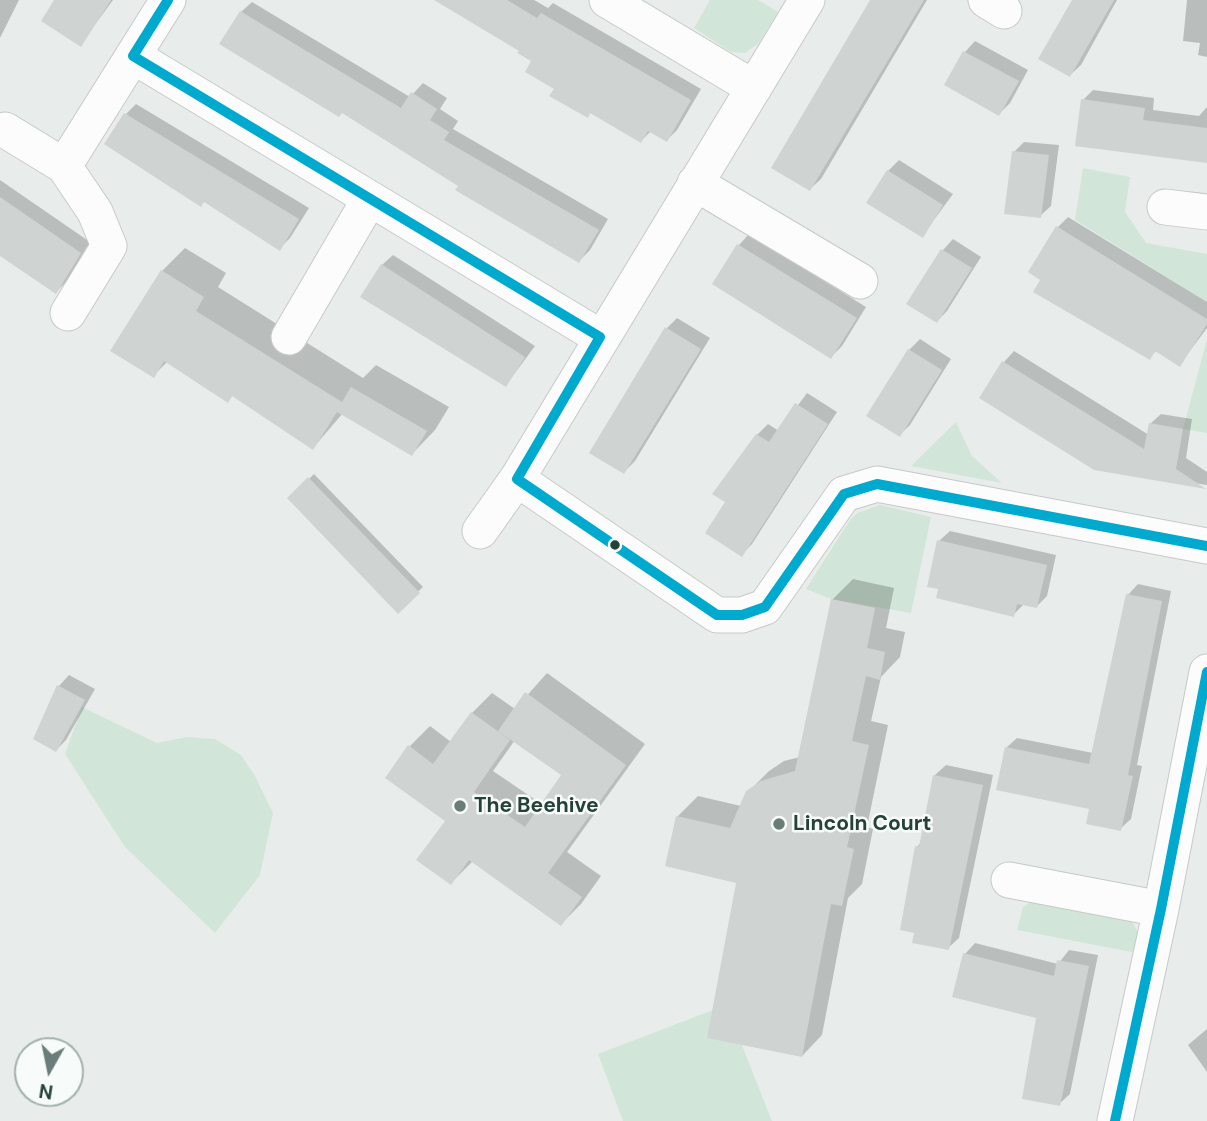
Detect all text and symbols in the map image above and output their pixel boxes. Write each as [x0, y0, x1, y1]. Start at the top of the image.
unlabelled marker [608, 538, 622, 552]
place label: The Beehive [474, 793, 599, 819]
marker: The Beehive [452, 798, 468, 814]
place label: Lincoln Court [793, 811, 931, 837]
marker: Lincoln Court [771, 816, 787, 832]
north arrow [14, 1037, 84, 1107]
text: N [37, 1078, 55, 1105]

